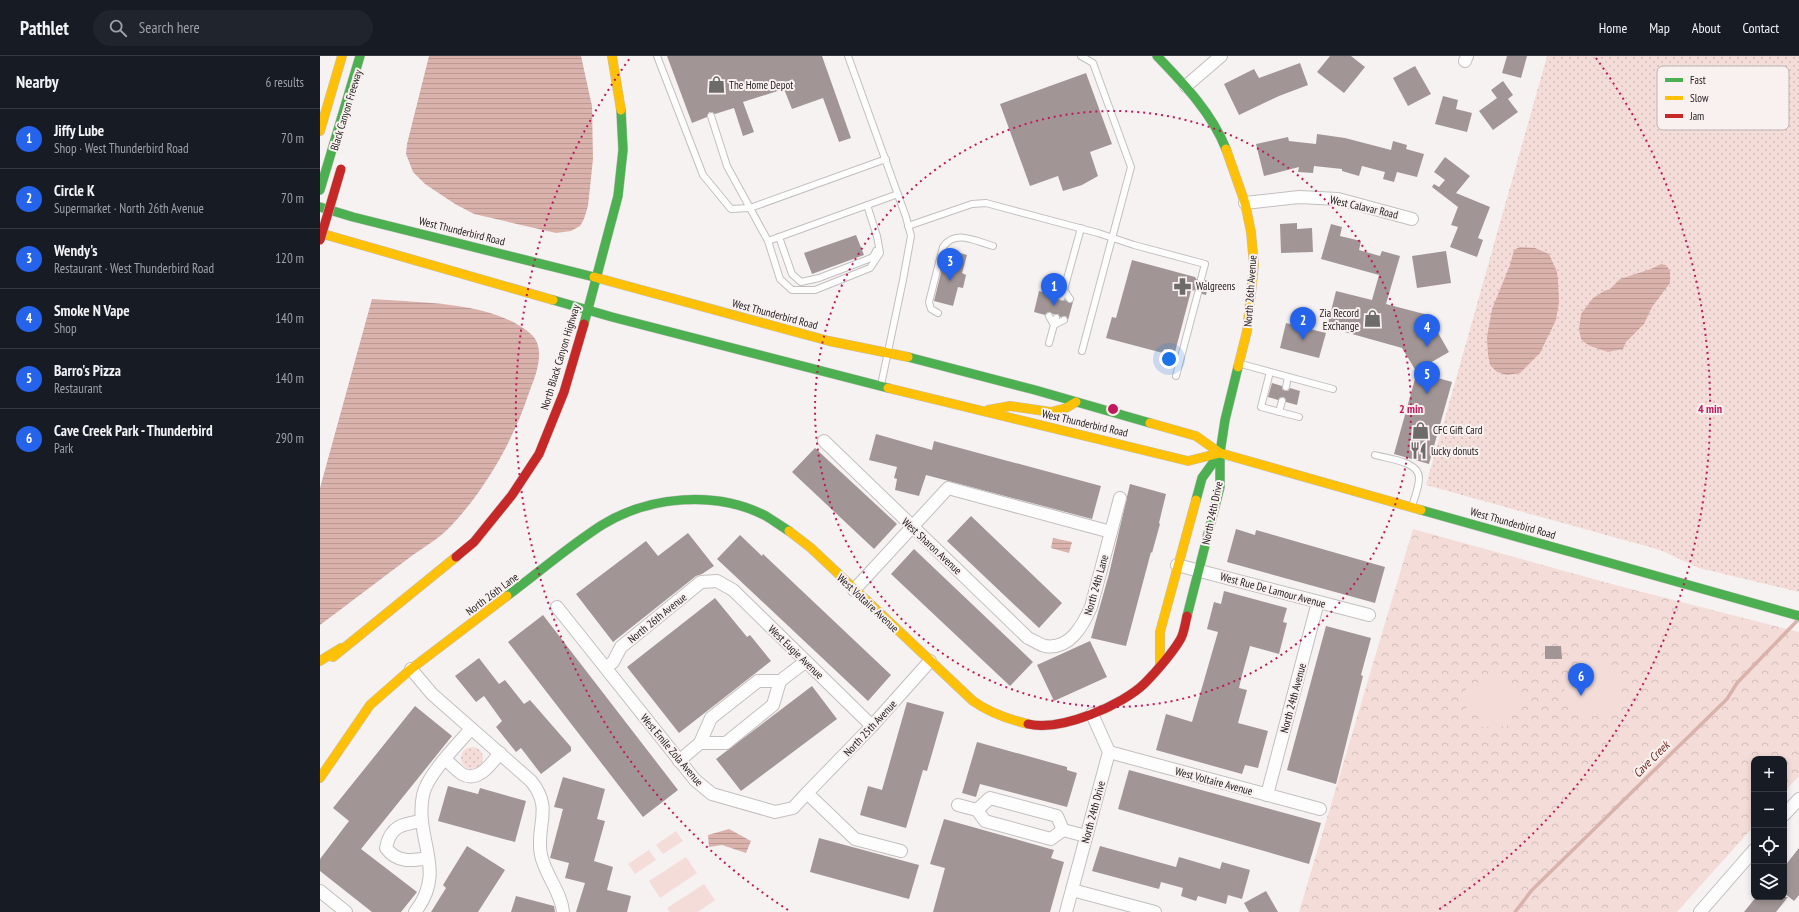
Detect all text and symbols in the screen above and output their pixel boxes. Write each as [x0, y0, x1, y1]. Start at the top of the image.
search box [93, 10, 373, 46]
text: Pathlet [20, 16, 69, 40]
icon: search [107, 17, 129, 39]
text: Search here [139, 18, 200, 37]
text: Home [1599, 19, 1627, 37]
text: Map [1649, 19, 1670, 37]
text: About [1692, 19, 1721, 37]
text: Contact [1743, 19, 1779, 37]
legend [1657, 66, 1789, 130]
street label: Black Canyon Freeway [327, 67, 365, 152]
text: Nearby [16, 71, 59, 93]
text: Fast [1690, 73, 1706, 87]
text: 6 results [265, 74, 304, 91]
shop icon: The Home Depot [706, 75, 726, 95]
place label: The Home Depot [729, 78, 793, 92]
text: Slow [1690, 91, 1709, 105]
text: Jam [1689, 109, 1704, 123]
text: Jiffy Lube [54, 121, 104, 140]
text: 1 [26, 130, 32, 147]
text: 70 m [281, 130, 304, 147]
text: Shop · West Thunderbird Road [54, 140, 189, 157]
text: Circle K [54, 181, 95, 200]
text: 2 [26, 190, 32, 207]
text: 70 m [281, 190, 304, 207]
street label: West Calavar Road [1328, 192, 1400, 222]
text: Supermarket · North 26th Avenue [54, 200, 204, 217]
street label: West Thunderbird Road [418, 214, 507, 248]
text: Wendy's [54, 241, 98, 260]
pin: 3 [937, 248, 963, 281]
text: 3 [26, 250, 32, 267]
text: 120 m [275, 250, 304, 267]
street label: North 26th Avenue [1241, 254, 1260, 327]
text: Restaurant · West Thunderbird Road [54, 260, 214, 277]
pin: 1 [1041, 273, 1067, 306]
pharmacy icon: Walgreens [1173, 276, 1193, 296]
place label: Walgreens [1196, 279, 1236, 293]
street label: West Thunderbird Road [731, 296, 820, 332]
text: Smoke N Vape [54, 301, 130, 320]
street label: North Black Canyon Highway [537, 302, 583, 411]
place label: Zia Record Exchange [1319, 306, 1359, 333]
pin: 2 [1290, 307, 1316, 340]
shop icon: Zia Record Exchange [1362, 309, 1382, 329]
text: 4 [26, 310, 32, 327]
text: 140 m [275, 310, 304, 327]
pin: 4 [1414, 314, 1440, 347]
text: Shop [54, 320, 77, 337]
your location [1159, 349, 1179, 369]
text: Barro's Pizza [54, 361, 121, 380]
pin: 5 [1414, 361, 1440, 394]
text: 5 [26, 370, 32, 387]
text: 140 m [275, 370, 304, 387]
text: Restaurant [54, 380, 102, 397]
text: 2 min [1399, 401, 1423, 416]
text: 4 min [1698, 401, 1722, 416]
centre of rings [1106, 402, 1120, 416]
street label: West Thunderbird Road [1041, 406, 1130, 440]
shop icon: CFC Gift Card [1410, 420, 1430, 440]
text: Cave Creek Park - Thunderbird [54, 421, 213, 440]
place label: CFC Gift Card [1433, 423, 1483, 437]
text: 6 [26, 430, 32, 447]
text: 290 m [275, 430, 304, 447]
text: Park [54, 440, 73, 457]
restaurant icon: lucky donuts [1408, 441, 1428, 461]
place label: lucky donuts [1431, 444, 1479, 458]
street label: North 24th Drive [1198, 480, 1226, 546]
street label: West Thunderbird Road [1469, 504, 1557, 542]
street label: West Sharon Avenue [899, 515, 965, 578]
street label: North 24th Lane [1081, 553, 1111, 617]
street label: North 26th Lane [463, 569, 521, 618]
street label: West Rue De Lamour Avenue [1219, 569, 1328, 611]
street label: West Voltaire Avenue [834, 571, 902, 636]
street label: North 26th Avenue [625, 590, 690, 646]
street label: West Eugie Avenue [765, 622, 827, 682]
street label: North 24th Avenue [1277, 661, 1309, 734]
pin: 6 [1568, 663, 1594, 696]
street label: North 25th Avenue [840, 697, 900, 759]
street label: West Emile Zola Avenue [638, 711, 707, 789]
water label: Cave Creek [1630, 737, 1673, 780]
map controls [1751, 756, 1787, 900]
button: + [1751, 756, 1787, 792]
street label: West Voltaire Avenue [1174, 764, 1255, 798]
street label: North 24th Drive [1078, 779, 1108, 845]
button: − [1751, 792, 1787, 828]
button: locate [1751, 828, 1787, 864]
button: layers [1751, 864, 1787, 900]

